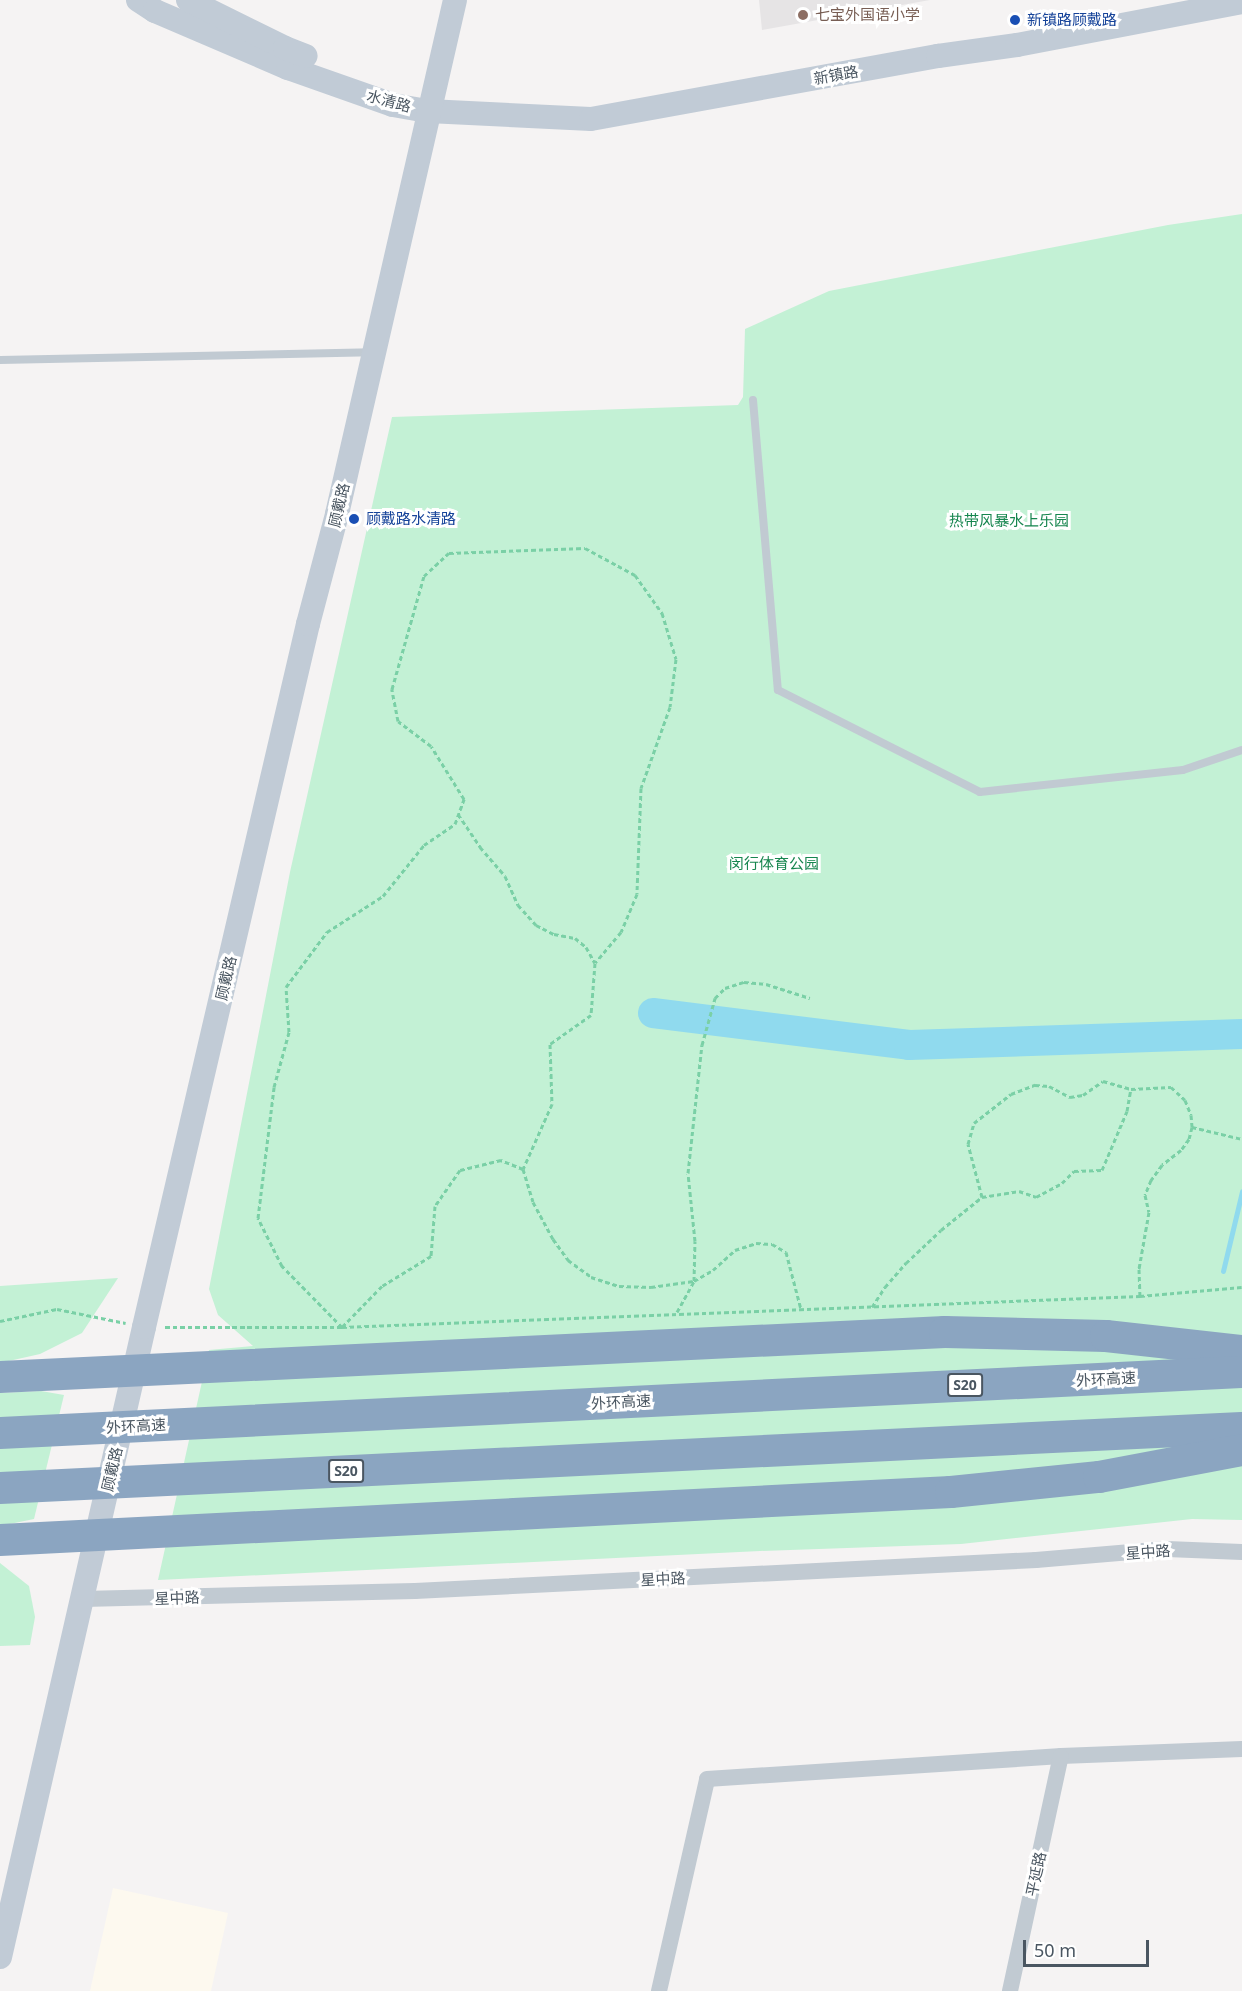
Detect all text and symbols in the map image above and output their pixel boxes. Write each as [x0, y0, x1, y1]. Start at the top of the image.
place label: 七宝外国语小学 [815, 6, 920, 24]
marker: 七宝外国语小学 [796, 8, 810, 22]
place label: 新镇路顾戴路 [1027, 11, 1117, 29]
marker: 新镇路顾戴路 [1008, 13, 1022, 27]
street label: 新镇路 [812, 62, 860, 88]
street label: 水清路 [365, 86, 413, 116]
street label: 顾戴路 [325, 481, 353, 529]
place label: 顾戴路水清路 [366, 510, 456, 528]
marker: 顾戴路水清路 [347, 512, 361, 526]
park label: 热带风暴水上乐园 [949, 512, 1069, 530]
park label: 闵行体育公园 [729, 855, 819, 873]
street label: 顾戴路 [212, 954, 240, 1002]
street label: 外环高速 [1076, 1368, 1136, 1390]
road number: S20 [947, 1374, 983, 1396]
street label: 外环高速 [591, 1391, 651, 1413]
street label: 外环高速 [106, 1415, 166, 1437]
street label: 顾戴路 [98, 1445, 126, 1493]
road number: S20 [328, 1460, 364, 1482]
street label: 星中路 [1125, 1541, 1171, 1563]
street label: 星中路 [640, 1569, 686, 1589]
street label: 星中路 [154, 1588, 200, 1608]
street label: 平延路 [1023, 1850, 1049, 1898]
scale bar [1026, 1928, 1152, 1966]
text: 50 m [1034, 1938, 1076, 1962]

